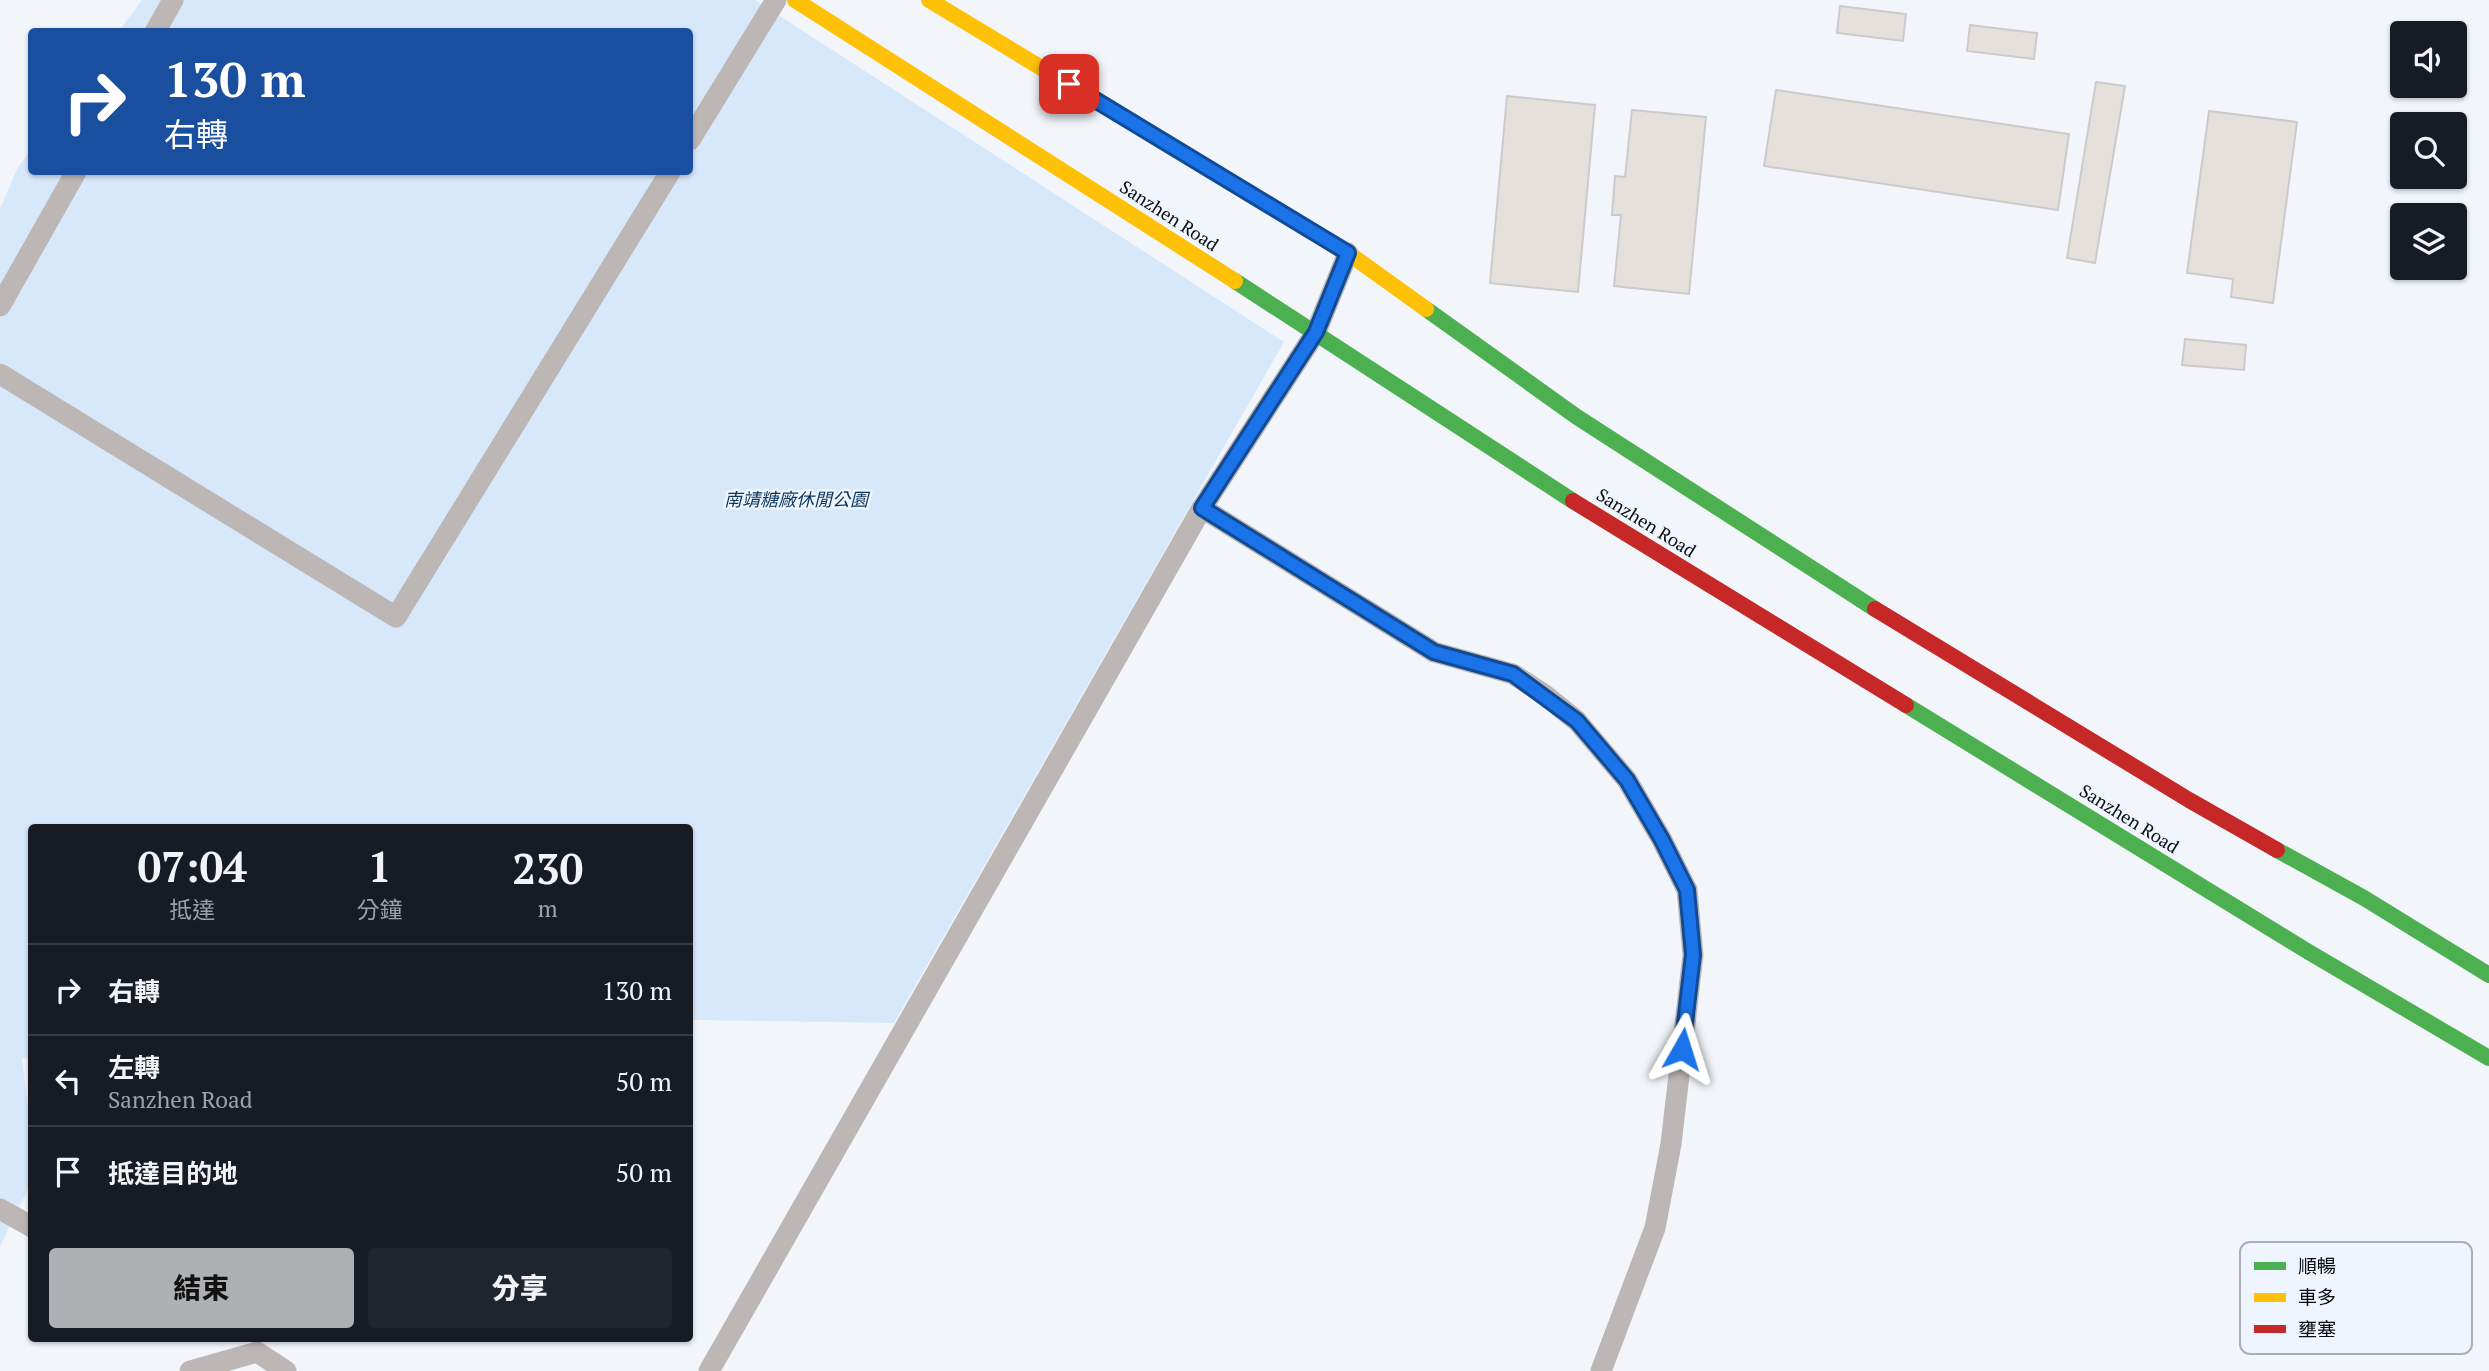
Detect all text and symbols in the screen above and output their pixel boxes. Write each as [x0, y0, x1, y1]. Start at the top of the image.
map controls [2390, 21, 2467, 280]
button: sound [2390, 21, 2467, 98]
text: 130 m [164, 46, 306, 111]
pin [1039, 54, 1099, 114]
icon: right [49, 56, 140, 147]
icon: arrive [1050, 65, 1088, 103]
button: search [2390, 112, 2467, 189]
text: 右轉 [164, 113, 228, 155]
street label: Sanzhen Road [1116, 174, 1223, 256]
button: layers [2390, 203, 2467, 280]
street label: Sanzhen Road [1592, 482, 1701, 562]
park label: 南靖糖廠休閒公園 [724, 487, 871, 511]
street label: Sanzhen Road [2075, 778, 2184, 858]
text: 07:04 [138, 838, 247, 894]
text: 1 [368, 838, 391, 894]
text: 230 [512, 840, 583, 896]
text: m [538, 893, 558, 924]
text: 抵達 [169, 894, 215, 925]
text: 分鐘 [357, 894, 403, 925]
icon: right [49, 971, 87, 1009]
text: 130 m [602, 973, 672, 1007]
text: 右轉 [108, 974, 160, 1008]
position arrow [1645, 1012, 1719, 1086]
text: 左轉 [108, 1050, 160, 1084]
icon: left [49, 1062, 87, 1100]
text: 50 m [616, 1064, 672, 1098]
text: Sanzhen Road [108, 1084, 252, 1115]
icon: arrive [49, 1153, 87, 1191]
text: 50 m [616, 1155, 672, 1189]
text: 抵達目的地 [108, 1156, 238, 1190]
legend [2240, 1242, 2472, 1354]
button: 結束 [49, 1248, 354, 1328]
button: 分享 [368, 1248, 672, 1328]
text: 順暢 [2298, 1253, 2336, 1278]
text: 車多 [2298, 1284, 2336, 1309]
text: 壅塞 [2298, 1316, 2336, 1341]

